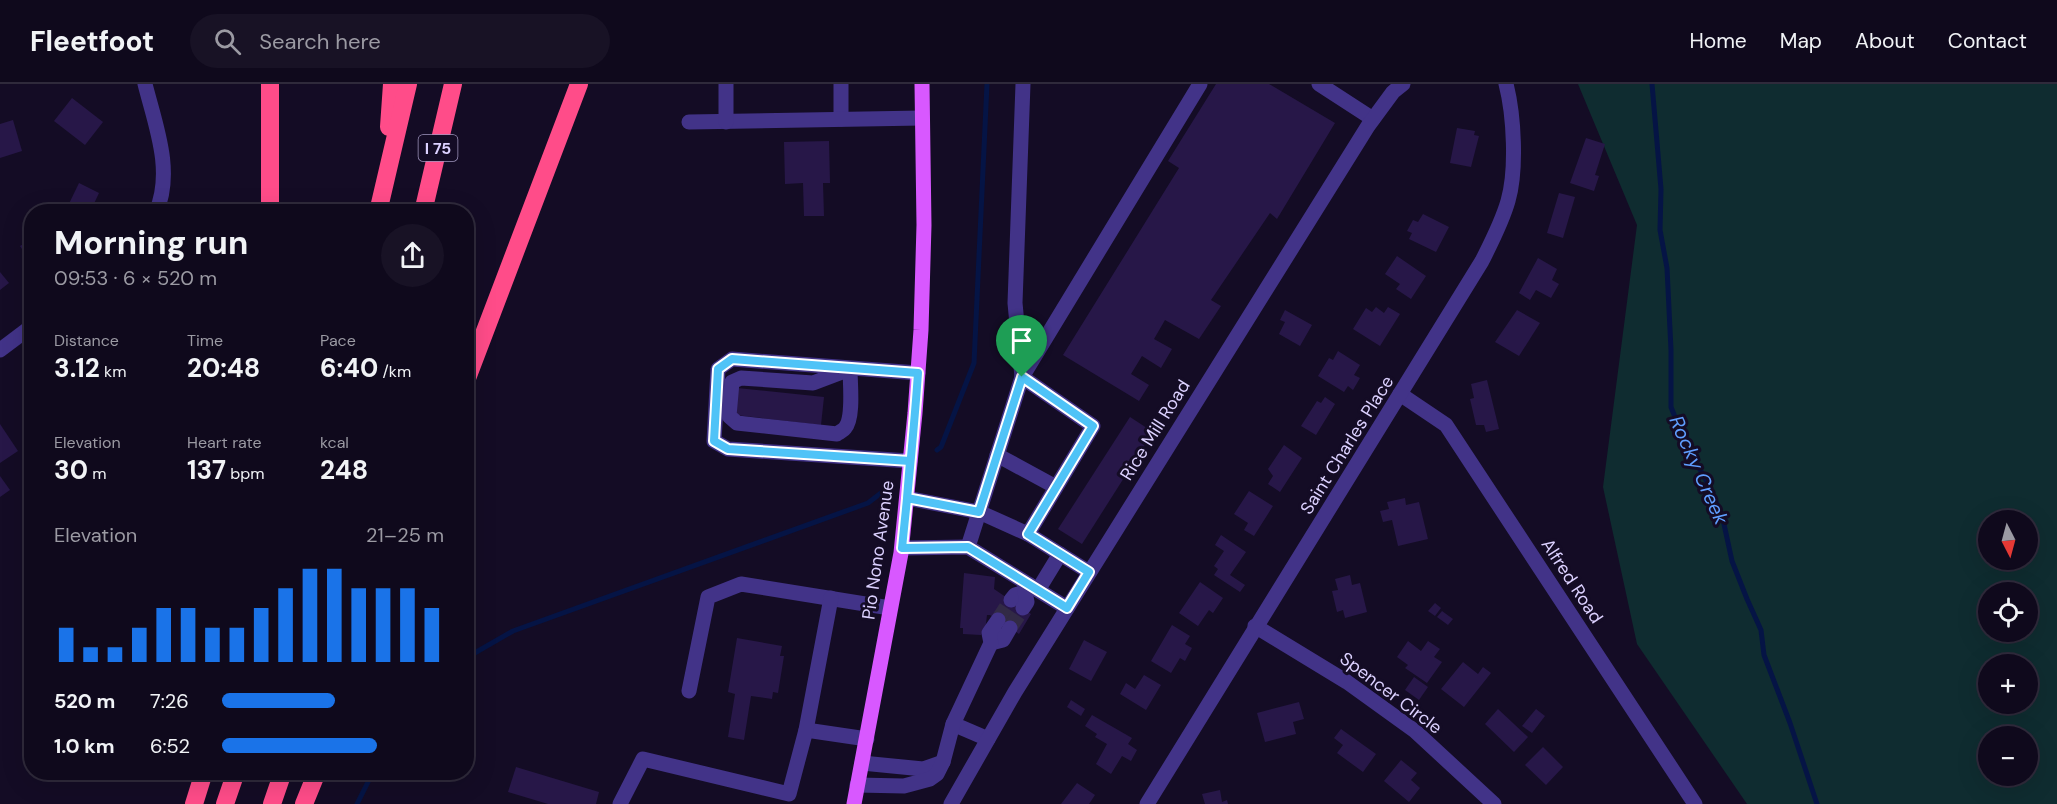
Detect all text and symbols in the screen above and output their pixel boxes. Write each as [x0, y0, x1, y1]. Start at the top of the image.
search box [190, 14, 610, 68]
text: Fleetfoot [30, 23, 154, 60]
icon: search [211, 25, 244, 58]
text: Search here [259, 27, 381, 56]
text: Home [1689, 27, 1747, 55]
text: Map [1780, 27, 1822, 55]
text: About [1855, 27, 1915, 55]
text: Contact [1948, 27, 2027, 55]
road number: I 75 [418, 135, 458, 161]
text: Morning run [54, 221, 248, 264]
button: share [381, 224, 444, 287]
text: 09:53 · 6 × 520 m [54, 265, 217, 291]
pin [996, 315, 1047, 377]
icon: arrive [1005, 324, 1038, 357]
text: Distance [54, 330, 119, 351]
text: Time [187, 330, 223, 351]
text: Pace [320, 330, 356, 351]
text: 3.12 [54, 351, 100, 385]
text: 20:48 [187, 351, 260, 385]
text: 6:40 [320, 351, 378, 385]
text: km [100, 361, 126, 382]
text: /km [378, 361, 411, 382]
street label: Saint Charles Place [1295, 371, 1399, 519]
street label: Rice Mill Road [1114, 375, 1196, 485]
water label: Rocky Creek [1663, 411, 1735, 529]
text: Elevation [54, 432, 121, 453]
text: Heart rate [187, 432, 262, 453]
text: kcal [320, 432, 349, 453]
text: 30 [54, 453, 88, 487]
text: 137 [187, 453, 226, 487]
text: 248 [320, 453, 368, 487]
text: m [88, 463, 107, 484]
text: bpm [226, 463, 264, 484]
street label: Pio Nono Avenue [856, 479, 900, 621]
north arrow [1978, 510, 2038, 570]
map controls [1978, 510, 2038, 786]
text: Elevation [54, 522, 137, 548]
text: 21–25 m [366, 522, 444, 548]
street label: Alfred Road [1536, 534, 1608, 628]
button: locate [1978, 582, 2038, 642]
street label: Spencer Circle [1335, 647, 1447, 739]
button: + [1978, 654, 2038, 714]
text: 520 m [54, 688, 115, 714]
text: 7:26 [150, 688, 189, 714]
button: − [1978, 726, 2038, 786]
text: 1.0 km [54, 733, 115, 759]
text: 6:52 [150, 733, 190, 759]

